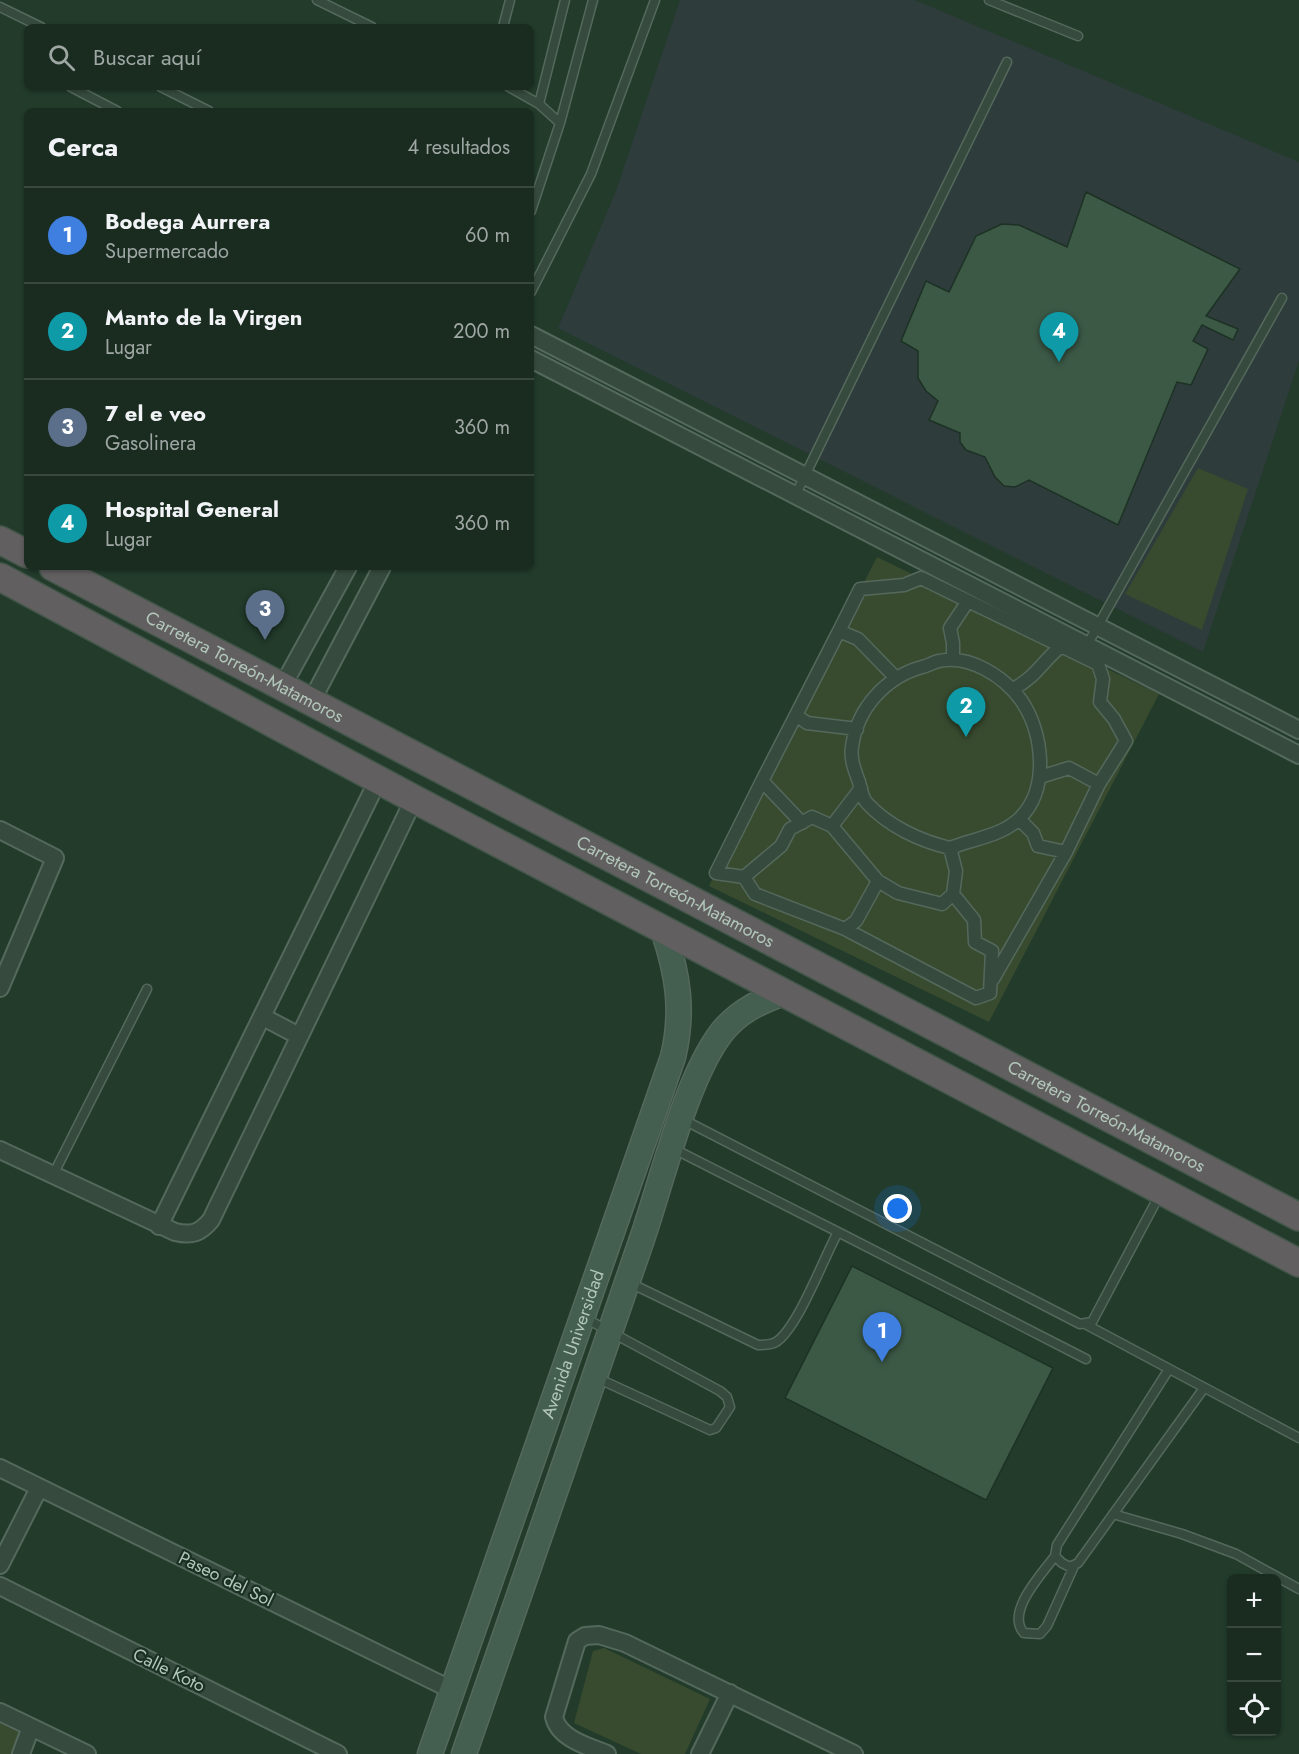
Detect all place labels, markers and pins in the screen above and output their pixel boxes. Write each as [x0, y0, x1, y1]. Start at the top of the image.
pin: 4 [1040, 312, 1078, 362]
pin: 3 [246, 590, 284, 640]
pin: 2 [946, 688, 986, 737]
pin: 1 [862, 1312, 902, 1362]

